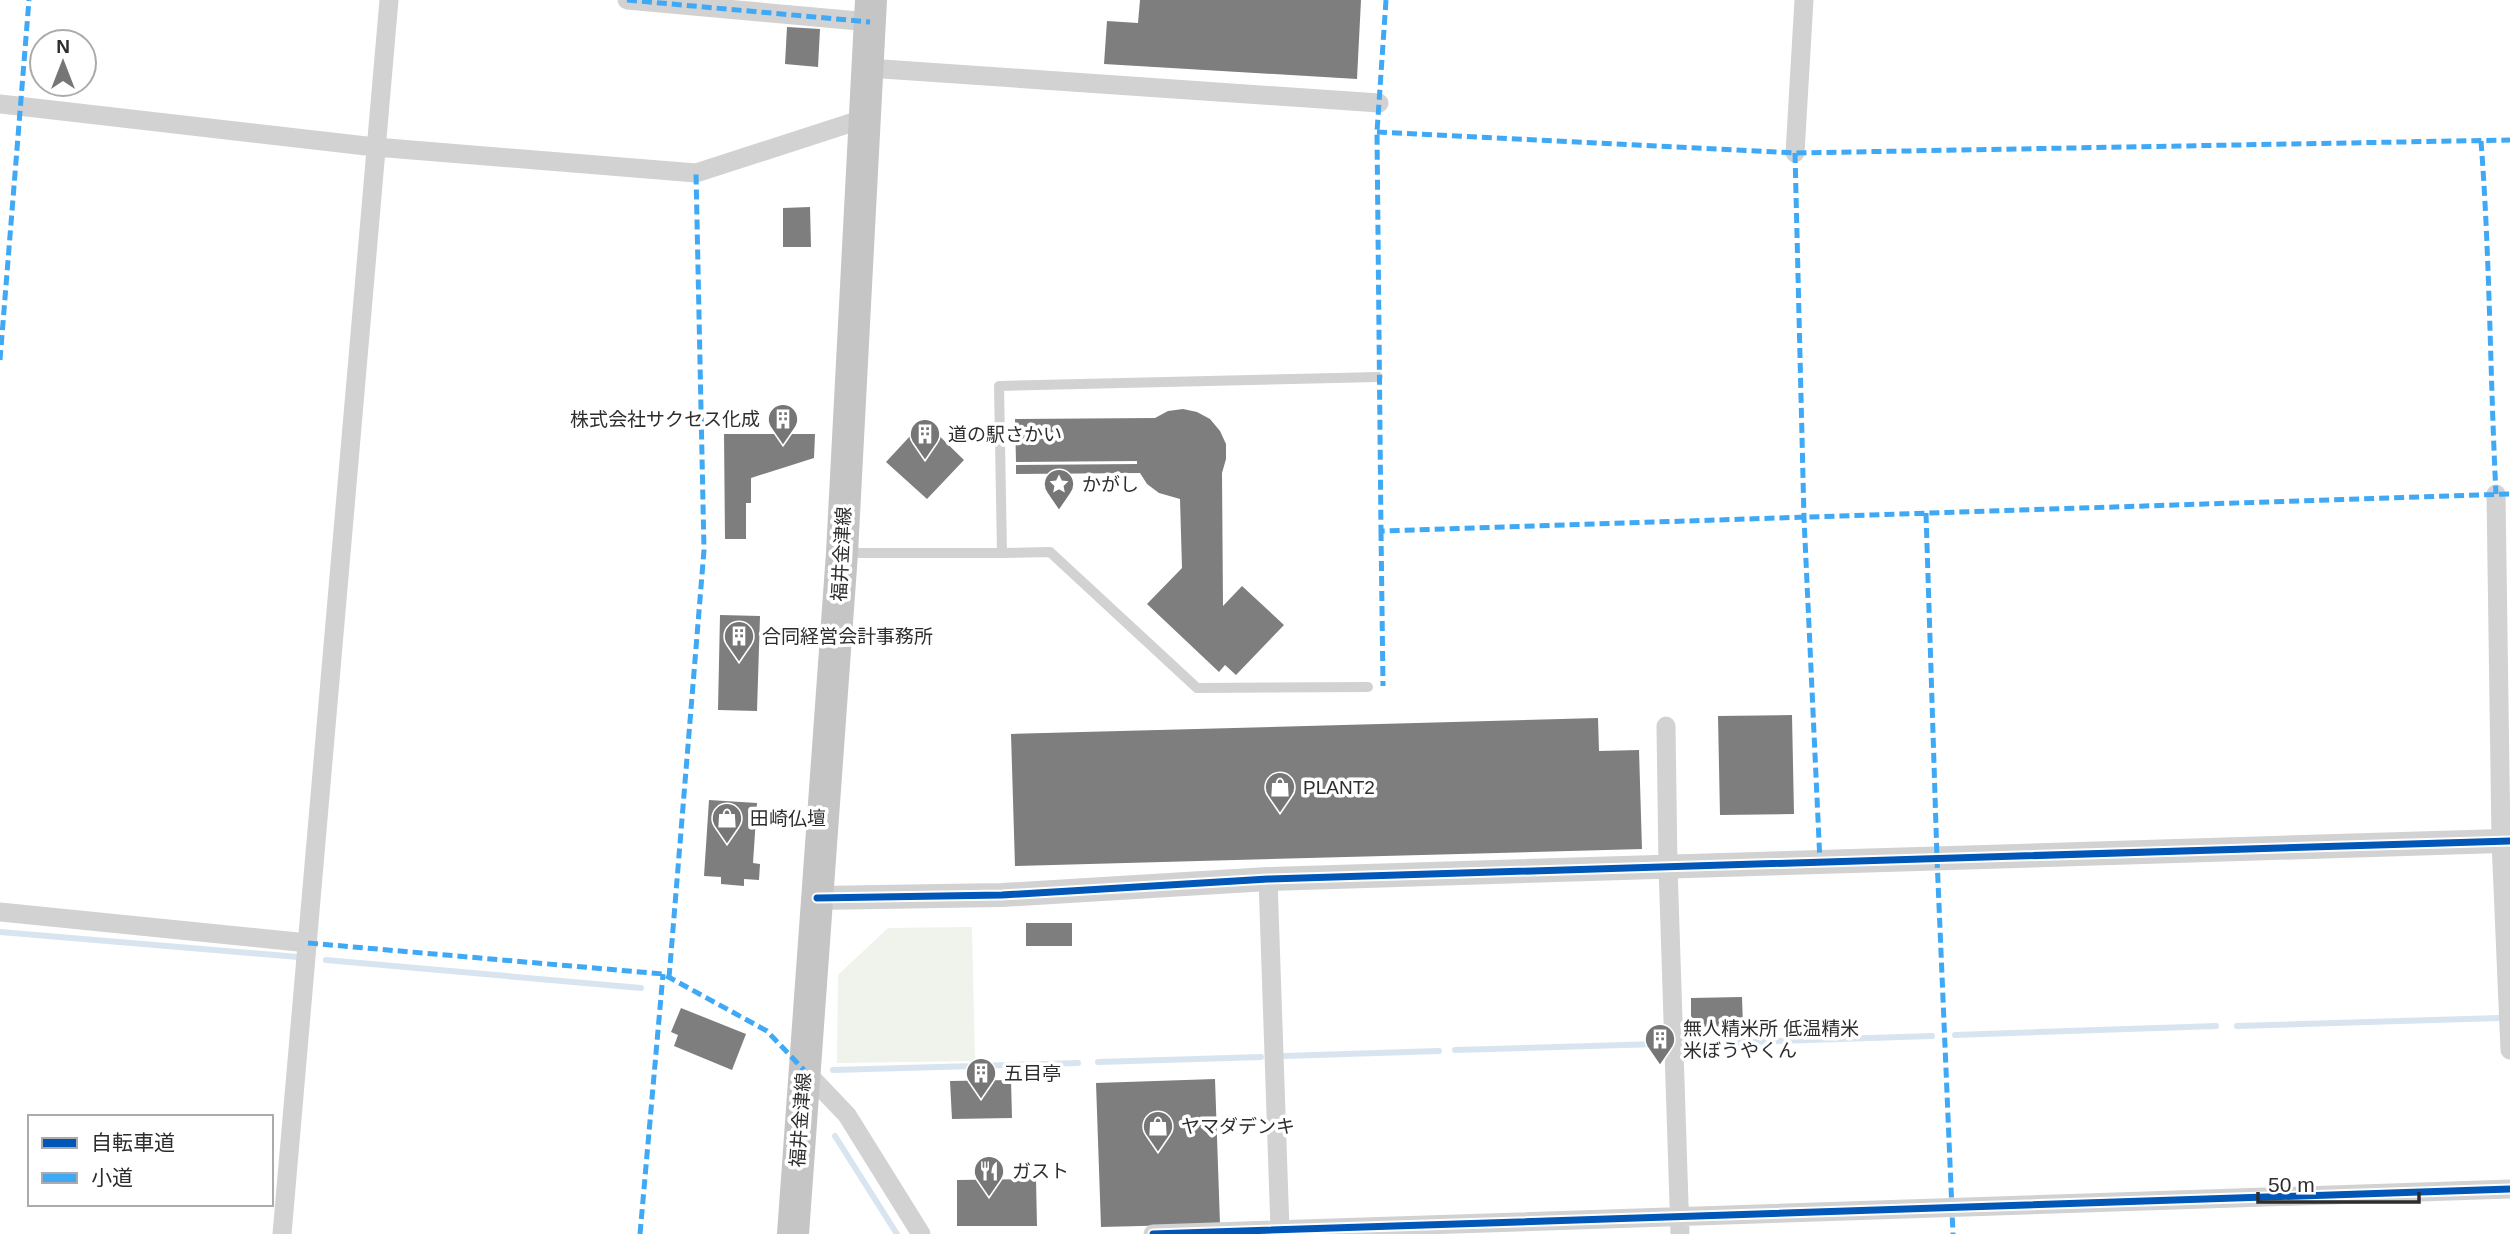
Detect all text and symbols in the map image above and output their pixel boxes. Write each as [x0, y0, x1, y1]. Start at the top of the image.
north arrow [28, 28, 98, 98]
text: N [56, 36, 70, 57]
building icon: 株式会社サクセス化成 [766, 402, 800, 446]
place label: 株式会社サクセス化成 [570, 409, 760, 430]
building icon: 道の駅さかい [908, 417, 942, 461]
place label: 道の駅さかい [948, 424, 1062, 445]
place icon: かがし [1042, 467, 1076, 511]
place label: かがし [1082, 474, 1139, 495]
street label: 福井金津線 [829, 506, 854, 602]
building icon: 合同経営会計事務所 [722, 619, 756, 663]
place label: 合同経営会計事務所 [762, 626, 933, 647]
shop icon: PLANT2 [1263, 770, 1297, 814]
place label: PLANT2 [1303, 777, 1375, 798]
shop icon: 田崎仏壇 [710, 801, 744, 845]
place label: 田崎仏壇 [750, 808, 826, 829]
place label: 無人精米所 低温精米 米ぼうやくん [1683, 1018, 1859, 1061]
building icon: 無人精米所 低温精米 米ぼうやくん [1643, 1022, 1677, 1066]
building icon: 五目亭 [964, 1056, 998, 1100]
place label: 五目亭 [1004, 1063, 1061, 1084]
street label: 福井金津線 [787, 1072, 814, 1168]
shop icon: ヤマダデンキ [1141, 1109, 1175, 1153]
legend [28, 1115, 273, 1206]
place label: ヤマダデンキ [1181, 1116, 1295, 1137]
text: 自転車道 [91, 1131, 175, 1154]
restaurant icon: ガスト [972, 1154, 1006, 1198]
scale bar [2258, 1160, 2419, 1204]
place label: ガスト [1012, 1161, 1069, 1182]
text: 小道 [91, 1166, 133, 1189]
text: 50 m [2268, 1173, 2315, 1196]

